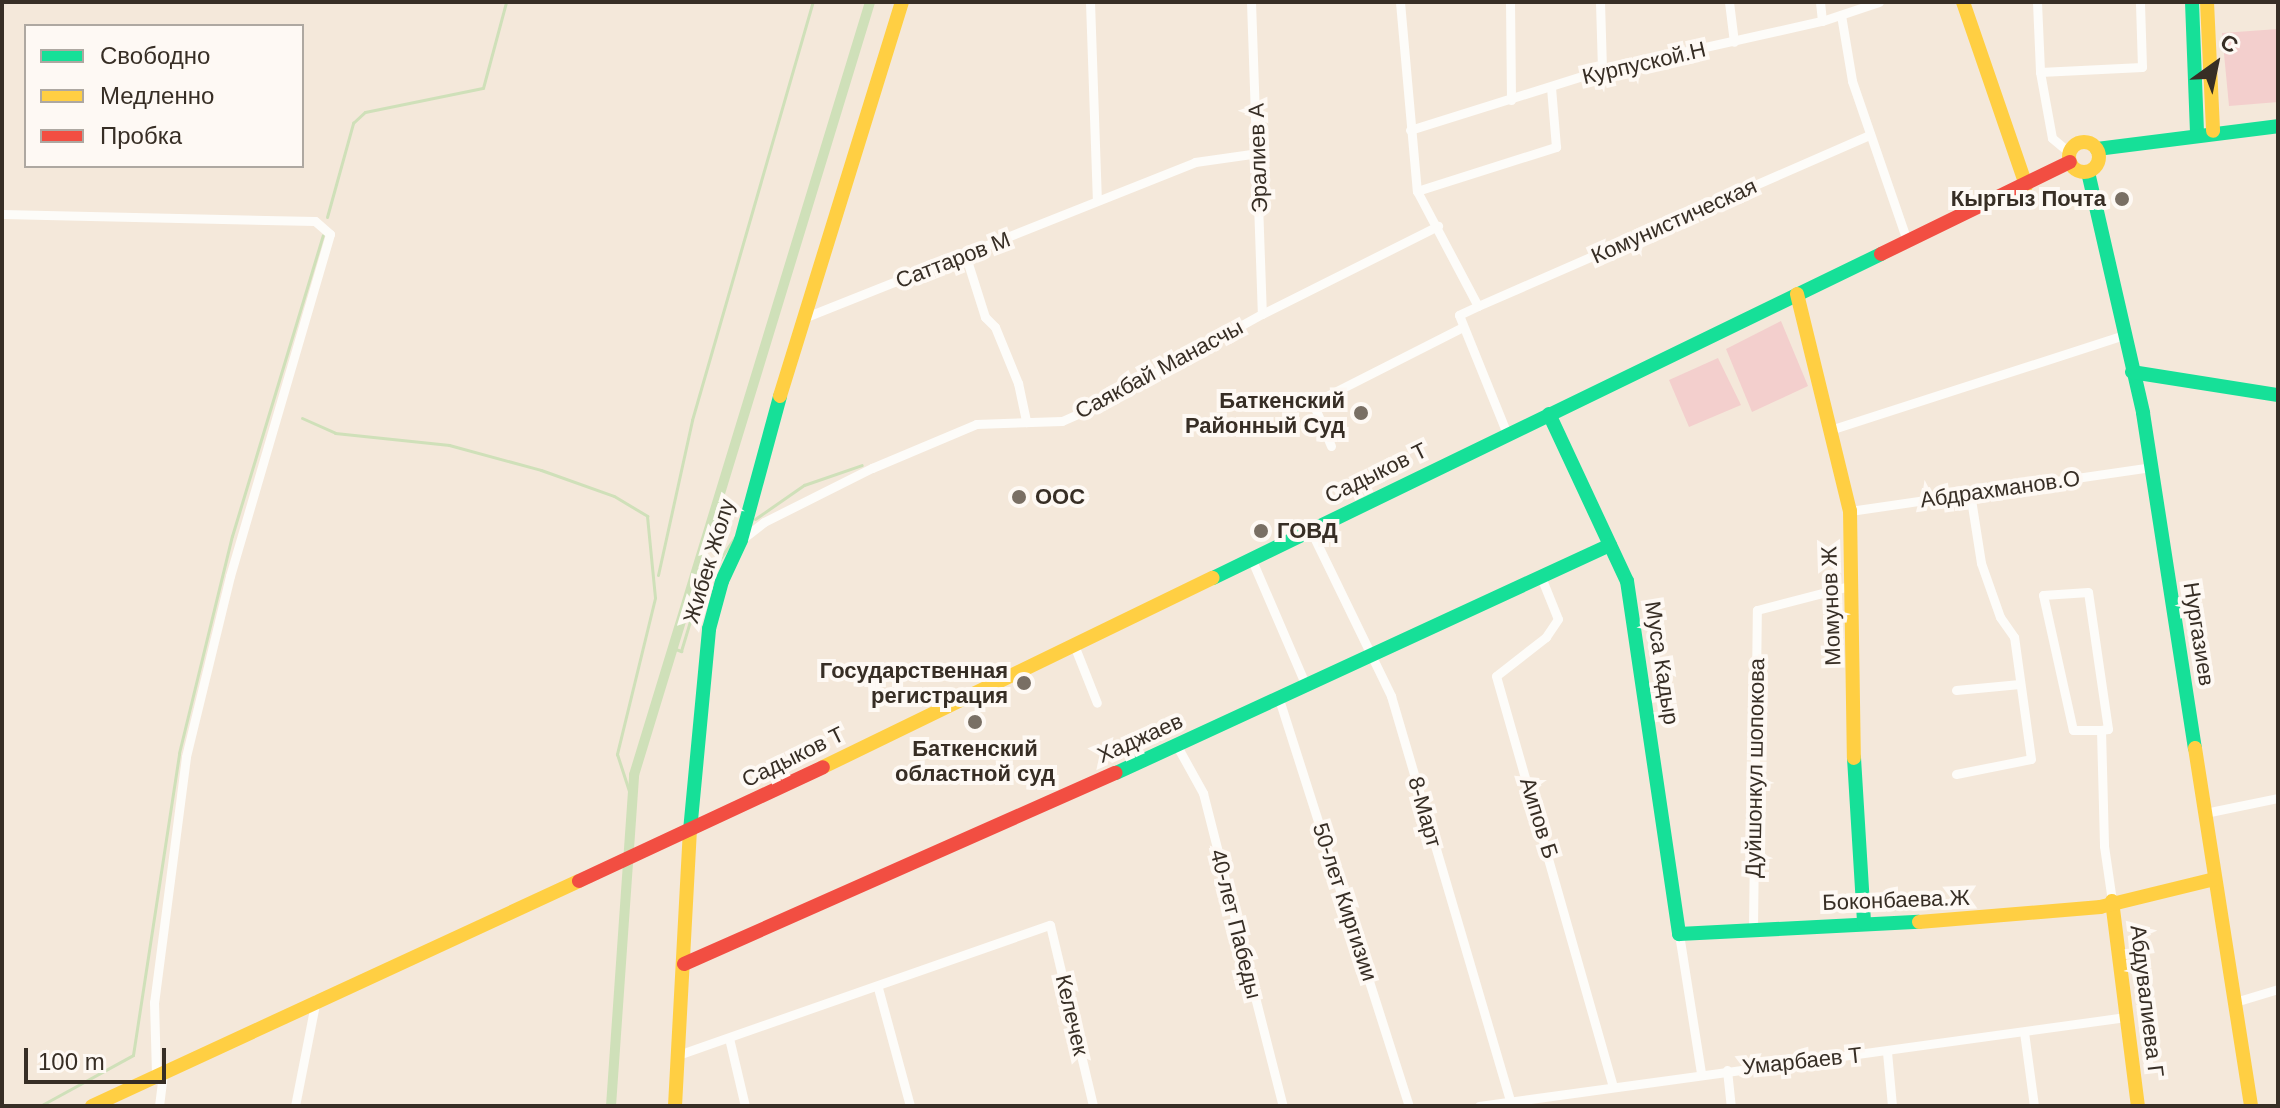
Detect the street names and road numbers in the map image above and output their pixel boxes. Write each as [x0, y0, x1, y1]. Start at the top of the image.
street label: Курпуской.Н [1580, 36, 1708, 90]
street label: Эралиев А [1243, 103, 1273, 213]
street label: Комунистическая [1587, 173, 1761, 269]
street label: Саттаров М [892, 226, 1014, 294]
street label: Саякбай Манасчы [1071, 314, 1247, 424]
street label: Садыков Т [1321, 437, 1431, 509]
street label: Абдрахманов.О [1918, 465, 2082, 513]
street label: Жибек Жолу [678, 496, 740, 626]
street label: Момунов Ж [1816, 546, 1846, 666]
street label: Нургазиев [2178, 580, 2220, 688]
street label: Муса Кадыр [1639, 599, 1685, 727]
street label: Дуйшонкул шопокова [1740, 658, 1770, 878]
street label: Хаджаев [1093, 708, 1187, 768]
street label: Садыков Т [738, 721, 848, 793]
street label: 8-Март [1402, 774, 1448, 850]
street label: Аипов Б [1514, 774, 1564, 862]
street label: 50-лет Киргизии [1307, 820, 1383, 984]
street label: 40-лет Пабеды [1205, 847, 1267, 1001]
street label: Боконбаева.Ж [1822, 884, 1970, 916]
street label: Абдувалиева Г [2125, 924, 2169, 1078]
street label: Келечек [1050, 972, 1094, 1058]
street label: Умарбаев Т [1741, 1042, 1863, 1080]

